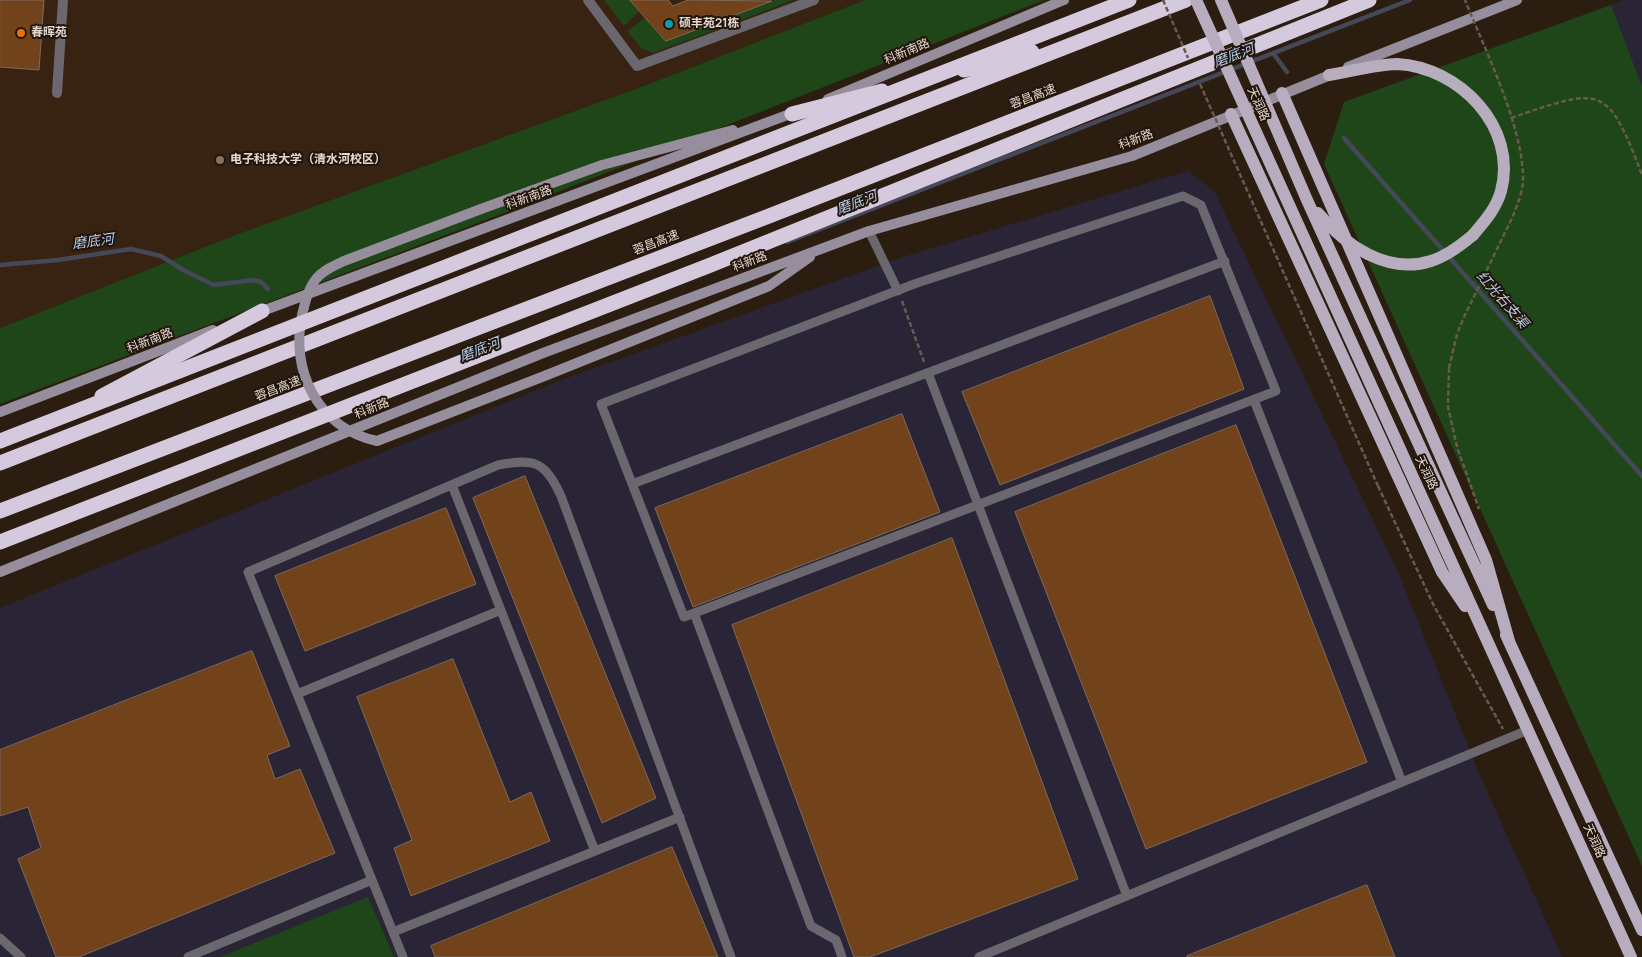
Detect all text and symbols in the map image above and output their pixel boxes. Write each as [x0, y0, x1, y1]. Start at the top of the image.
place label: 硕丰苑21栋 [679, 17, 739, 31]
marker: 硕丰苑21栋 [663, 18, 675, 30]
place label: 春晖苑 [31, 26, 67, 40]
marker: 春晖苑 [15, 27, 27, 39]
street label: 科新南路 [882, 36, 932, 68]
water label: 磨底河 [1211, 41, 1257, 71]
street label: 蓉昌高速 [1008, 82, 1058, 112]
street label: 天润路 [1244, 85, 1272, 123]
street label: 科新路 [1117, 127, 1155, 153]
place label: 电子科技大学（清水河校区） [230, 153, 386, 167]
marker: 电子科技大学（清水河校区） [214, 154, 226, 166]
street label: 科新南路 [504, 183, 554, 213]
water label: 磨底河 [834, 188, 880, 218]
street label: 蓉昌高速 [631, 228, 681, 258]
water label: 磨底河 [71, 231, 115, 253]
street label: 科新路 [731, 249, 769, 275]
water label: 红光右支渠 [1473, 268, 1531, 332]
street label: 科新南路 [125, 326, 175, 356]
water label: 磨底河 [457, 335, 503, 365]
street label: 蓉昌高速 [253, 374, 303, 404]
street label: 科新路 [353, 396, 391, 422]
street label: 天润路 [1412, 454, 1440, 492]
street label: 天润路 [1580, 822, 1608, 860]

